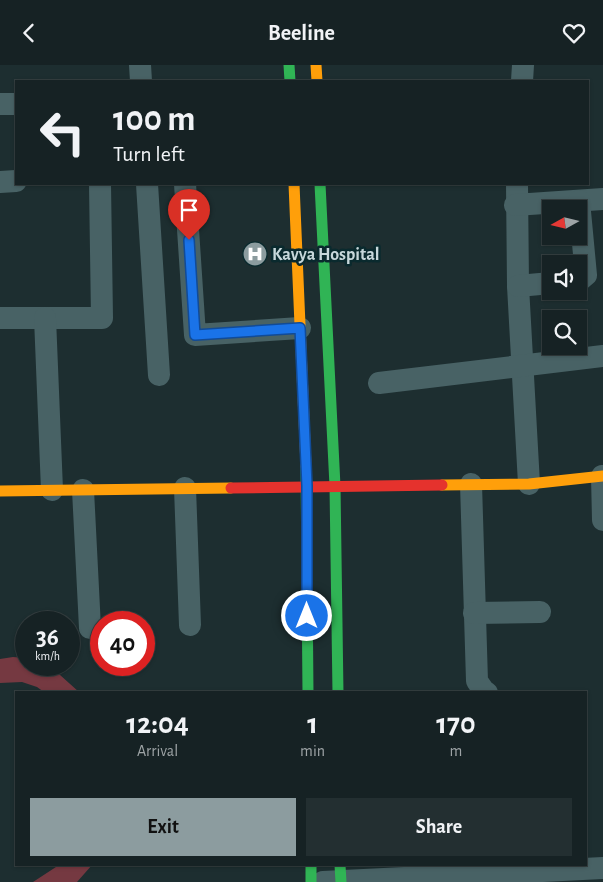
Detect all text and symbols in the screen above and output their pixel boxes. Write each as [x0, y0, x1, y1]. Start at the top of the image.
icon: back [15, 19, 43, 47]
icon: heart [560, 19, 588, 47]
text: Beeline [268, 22, 335, 44]
icon: left [30, 100, 95, 165]
text: 100 m [113, 102, 196, 137]
text: Turn left [113, 143, 185, 165]
pin [168, 189, 210, 240]
icon: arrive [175, 196, 203, 224]
north arrow [542, 200, 588, 245]
map controls [542, 200, 587, 355]
hospital icon: Kavya Hospital [242, 241, 268, 267]
place label: Kavya Hospital [272, 246, 380, 264]
button: sound [542, 255, 587, 300]
button: search [542, 310, 587, 355]
position arrow [280, 589, 332, 641]
speed limit sign: 40 [90, 611, 155, 676]
text: 36 [36, 625, 59, 650]
text: km/h [35, 650, 60, 662]
text: 12:04 [126, 709, 189, 739]
text: 1 [307, 709, 318, 739]
text: 170 [436, 709, 476, 739]
text: Arrival [137, 743, 178, 759]
text: min [300, 743, 325, 759]
text: m [450, 743, 462, 759]
button: Exit [30, 798, 296, 856]
button: Share [306, 798, 572, 856]

